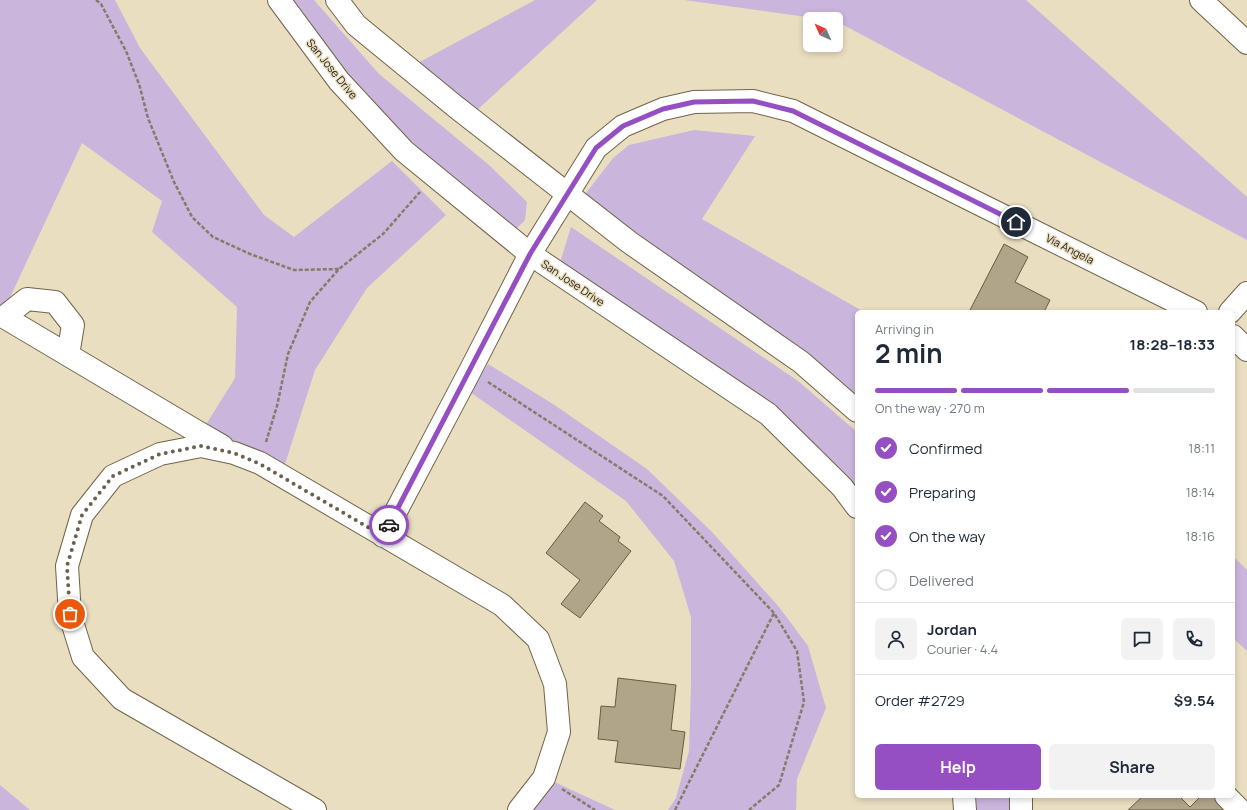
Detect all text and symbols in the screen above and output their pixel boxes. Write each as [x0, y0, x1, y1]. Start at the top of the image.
north arrow [803, 12, 843, 52]
map controls [803, 12, 843, 52]
street label: San Jose Drive [303, 35, 362, 102]
pin [999, 205, 1033, 239]
icon: home [1005, 211, 1027, 233]
street label: Via Angela [1043, 230, 1097, 267]
street label: San Jose Drive [539, 256, 608, 310]
text: Arriving in [875, 320, 934, 338]
text: 18:28–18:33 [1130, 334, 1215, 355]
text: 2 min [875, 335, 943, 371]
text: On the way · 270 m [875, 399, 985, 417]
icon: check [875, 437, 897, 459]
text: Confirmed [909, 438, 982, 459]
text: 18:11 [1188, 439, 1215, 457]
icon: check [875, 481, 897, 503]
text: Preparing [909, 482, 976, 503]
text: 18:14 [1186, 483, 1215, 501]
courier [369, 505, 409, 545]
icon: car [378, 514, 400, 536]
icon: check [875, 525, 897, 547]
text: On the way [909, 526, 985, 547]
text: 18:16 [1185, 527, 1215, 545]
text: Delivered [909, 570, 974, 591]
pin [53, 597, 87, 631]
icon: bag [59, 603, 81, 625]
button: person [875, 618, 917, 660]
button: chat [1121, 618, 1163, 660]
button: phone [1173, 618, 1215, 660]
text: Jordan [927, 619, 977, 640]
text: Courier · 4.4 [927, 640, 998, 658]
text: Order #2729 [875, 690, 965, 711]
text: $9.54 [1174, 690, 1215, 711]
button: Help [875, 744, 1041, 790]
button: Share [1049, 744, 1215, 790]

